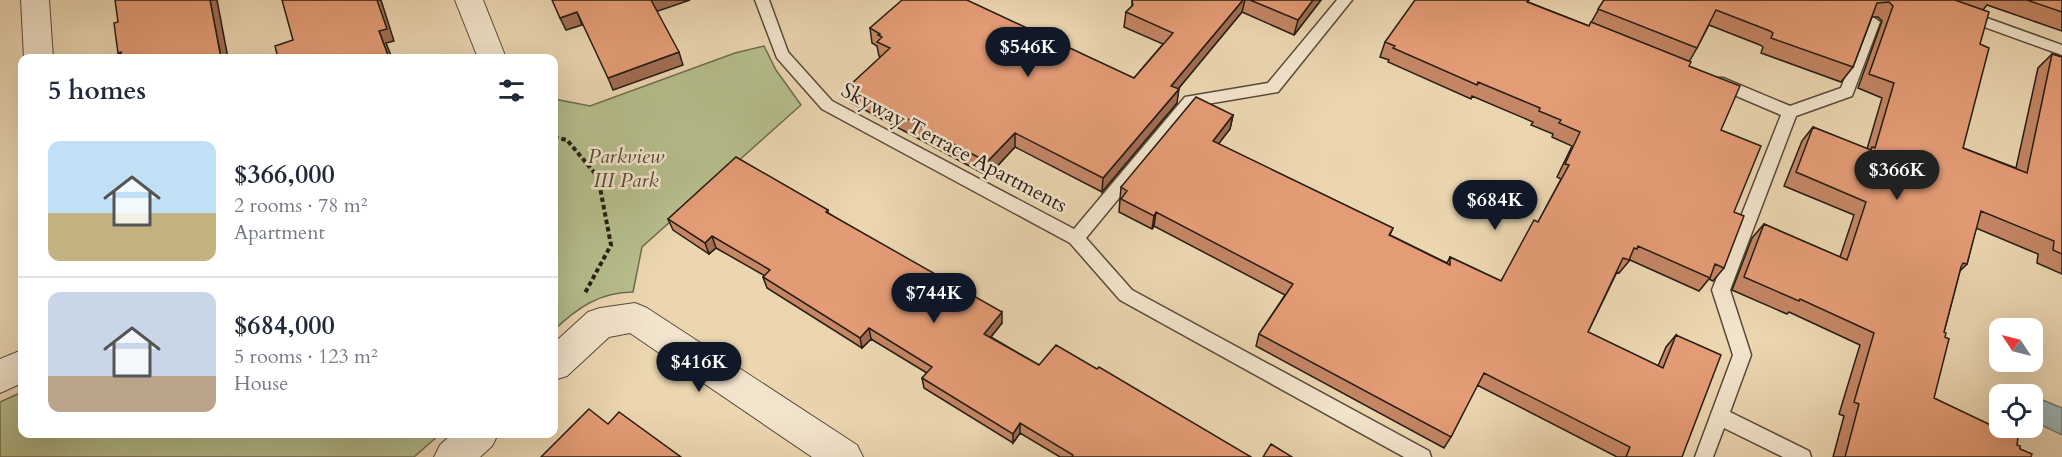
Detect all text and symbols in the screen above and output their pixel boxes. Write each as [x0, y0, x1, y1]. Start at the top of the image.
pin: $546K [986, 27, 1070, 78]
text: $546K [999, 33, 1057, 60]
text: 5 homes [48, 73, 146, 108]
icon: filters [495, 74, 528, 107]
street label: Skyway Terrace Apartments [836, 76, 1072, 220]
park label: Parkview III Park [588, 142, 665, 195]
pin: $366K [1855, 150, 1939, 201]
text: $366K [1868, 156, 1926, 183]
text: $366,000 [234, 157, 335, 192]
icon: home [96, 165, 168, 237]
pin: $684K [1453, 180, 1537, 231]
text: $684K [1466, 186, 1524, 213]
text: 2 rooms · 78 m² [234, 192, 367, 219]
text: Apartment [234, 219, 325, 246]
pin: $744K [892, 273, 976, 324]
text: $744K [905, 279, 963, 306]
text: $684,000 [234, 308, 335, 343]
icon: home [96, 316, 168, 388]
north arrow [1989, 318, 2043, 372]
map controls [1989, 318, 2043, 438]
pin: $416K [657, 342, 741, 393]
text: 5 rooms · 123 m² [234, 343, 378, 370]
text: $416K [670, 348, 728, 375]
text: House [234, 370, 288, 397]
button: locate [1989, 384, 2043, 438]

